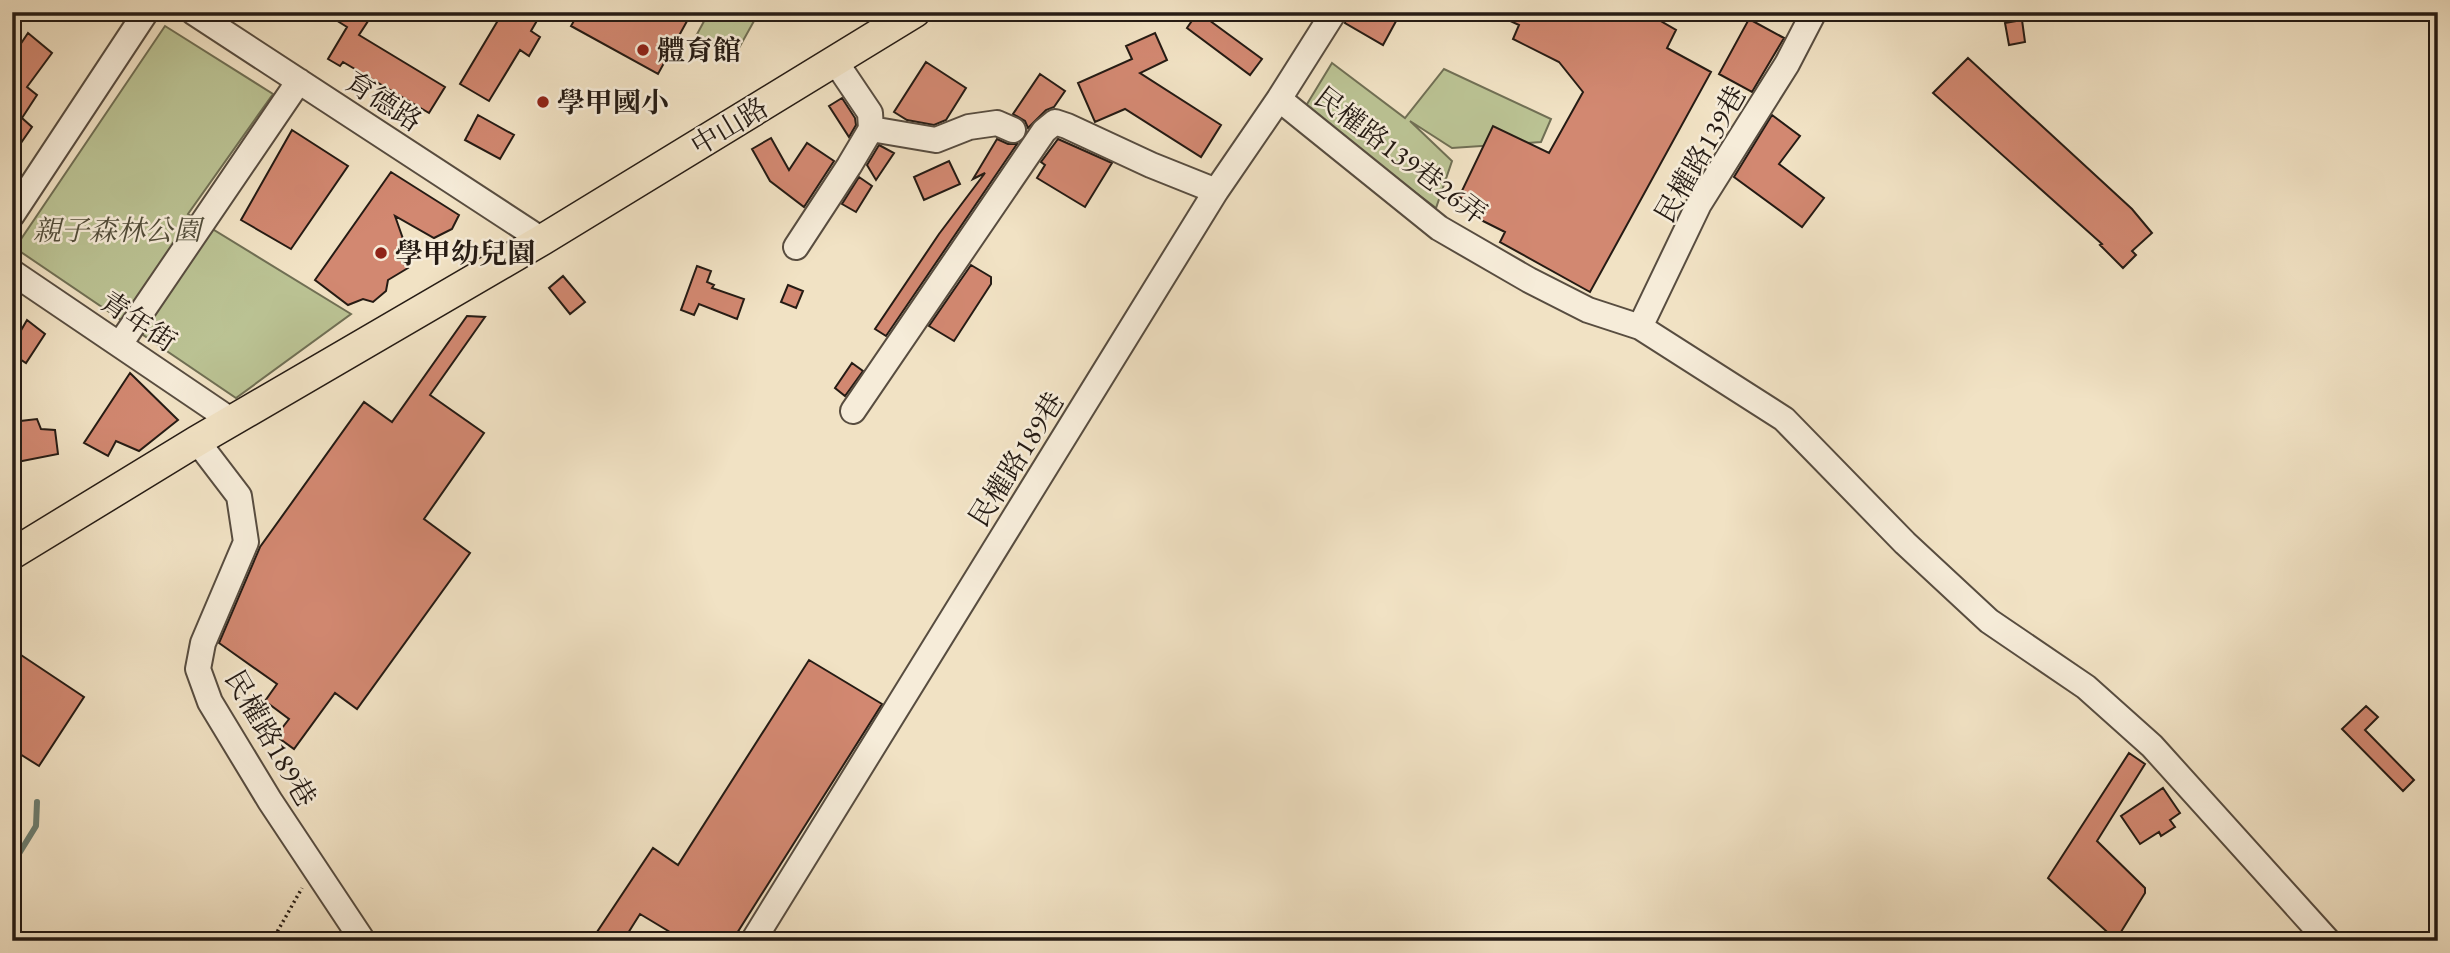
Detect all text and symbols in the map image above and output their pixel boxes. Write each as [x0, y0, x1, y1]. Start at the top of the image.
place label: 體育館 [657, 32, 741, 68]
marker: 體育館 [635, 42, 651, 58]
street label: 育德路 [339, 63, 429, 139]
street label: 民權路139巷26弄 [1307, 78, 1495, 232]
street label: 民權路139巷 [1646, 79, 1754, 229]
place label: 學甲國小 [557, 84, 669, 120]
street label: 中山路 [684, 89, 774, 163]
marker: 學甲國小 [535, 94, 551, 110]
park label: 親子森林公園 [33, 212, 205, 248]
place label: 學甲幼兒園 [395, 235, 535, 271]
marker: 學甲幼兒園 [373, 245, 389, 261]
street label: 青年街 [94, 283, 184, 359]
street label: 民權路189巷 [960, 385, 1072, 533]
street label: 民權路189巷 [217, 663, 325, 813]

